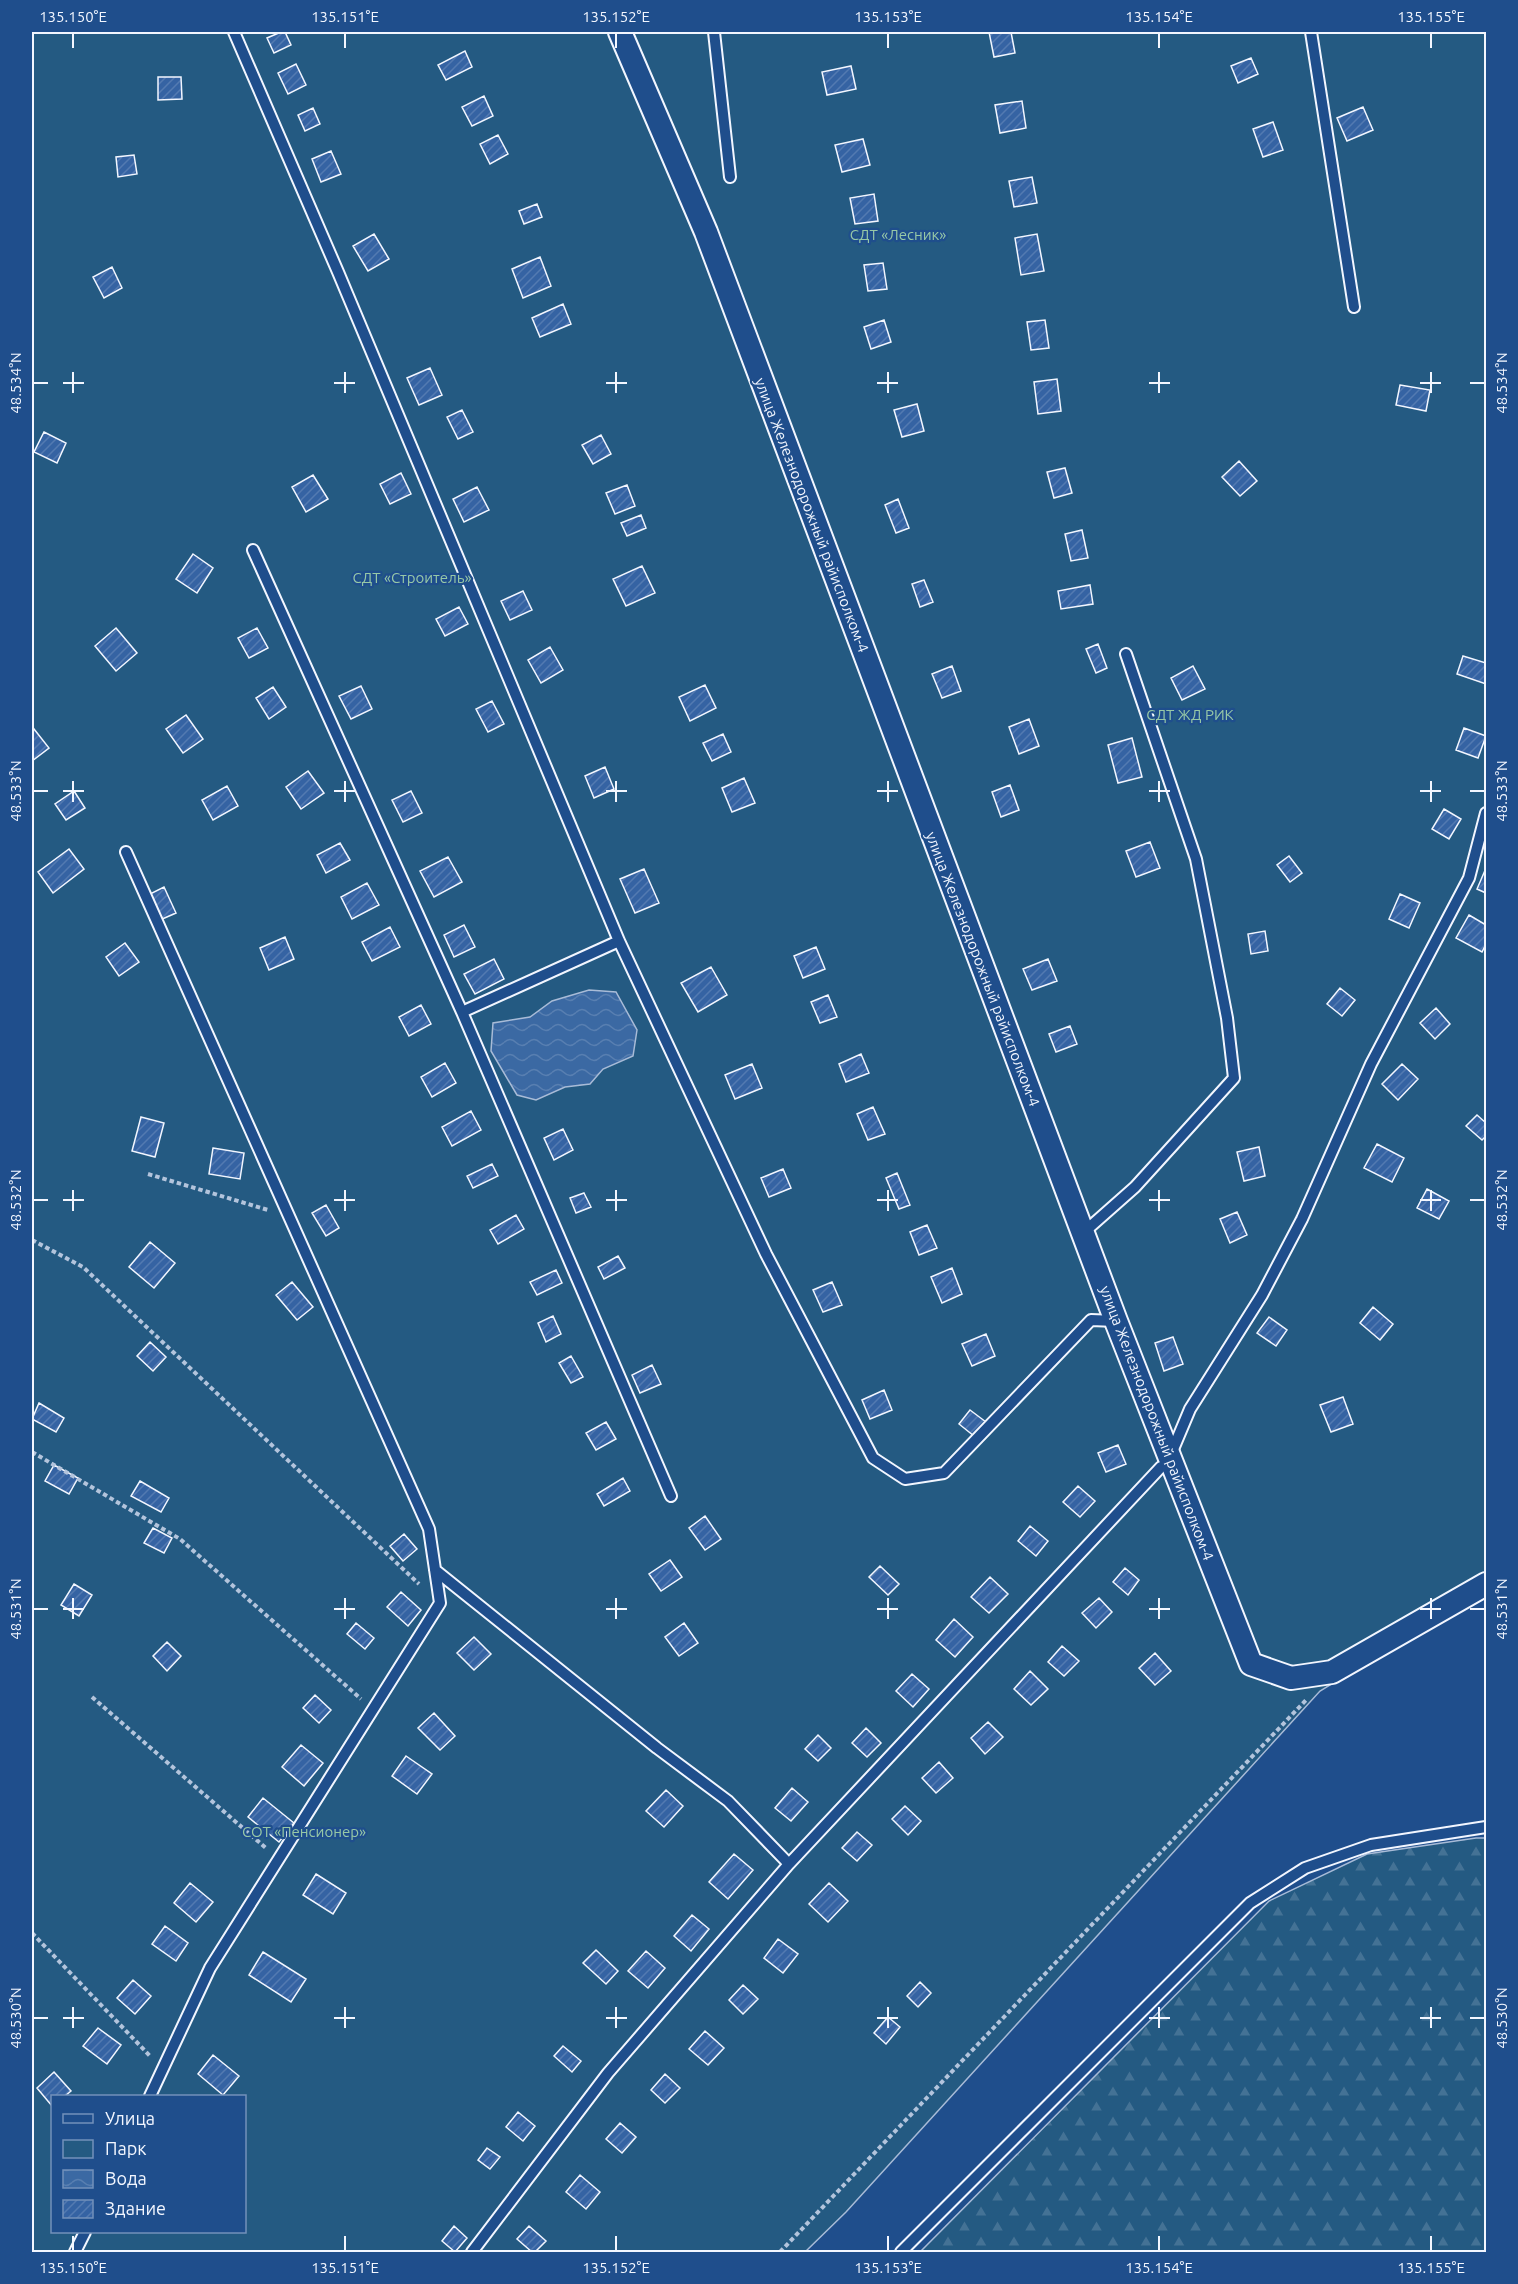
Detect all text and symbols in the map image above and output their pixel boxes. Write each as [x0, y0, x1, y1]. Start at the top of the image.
text: 135.150°E [39, 8, 107, 25]
text: 135.151°E [311, 8, 379, 25]
text: 135.152°E [582, 8, 650, 25]
text: 135.153°E [854, 8, 922, 25]
text: 135.154°E [1125, 8, 1193, 25]
text: 135.155°E [1397, 8, 1465, 25]
park label: СДТ «Лесник» [850, 226, 946, 243]
text: 48.534°N [7, 352, 24, 414]
text: 48.534°N [1493, 352, 1510, 414]
street label: улица Железнодорожный райисполком-4 [752, 375, 872, 655]
park label: СДТ «Строитель» [352, 569, 472, 586]
park label: СДТ ЖД РИК [1146, 706, 1234, 723]
text: 48.533°N [7, 760, 24, 822]
text: 48.533°N [1493, 760, 1510, 822]
street label: улица Железнодорожный райисполком-4 [923, 829, 1043, 1109]
text: 48.532°N [7, 1169, 24, 1231]
text: 48.532°N [1493, 1169, 1510, 1231]
street label: улица Железнодорожный райисполком-4 [1097, 1283, 1217, 1563]
text: 48.531°N [7, 1578, 24, 1640]
text: 48.531°N [1493, 1578, 1510, 1640]
park label: СОТ «Пенсионер» [242, 1823, 366, 1840]
text: 48.530°N [7, 1987, 24, 2049]
text: 48.530°N [1493, 1987, 1510, 2049]
legend [51, 2095, 246, 2233]
text: Улица [105, 2108, 155, 2128]
text: Парк [105, 2138, 146, 2158]
text: Вода [105, 2168, 147, 2188]
text: Здание [105, 2198, 166, 2218]
text: 135.150°E [39, 2259, 107, 2276]
text: 135.151°E [311, 2259, 379, 2276]
text: 135.152°E [582, 2259, 650, 2276]
text: 135.153°E [854, 2259, 922, 2276]
text: 135.154°E [1125, 2259, 1193, 2276]
text: 135.155°E [1397, 2259, 1465, 2276]

